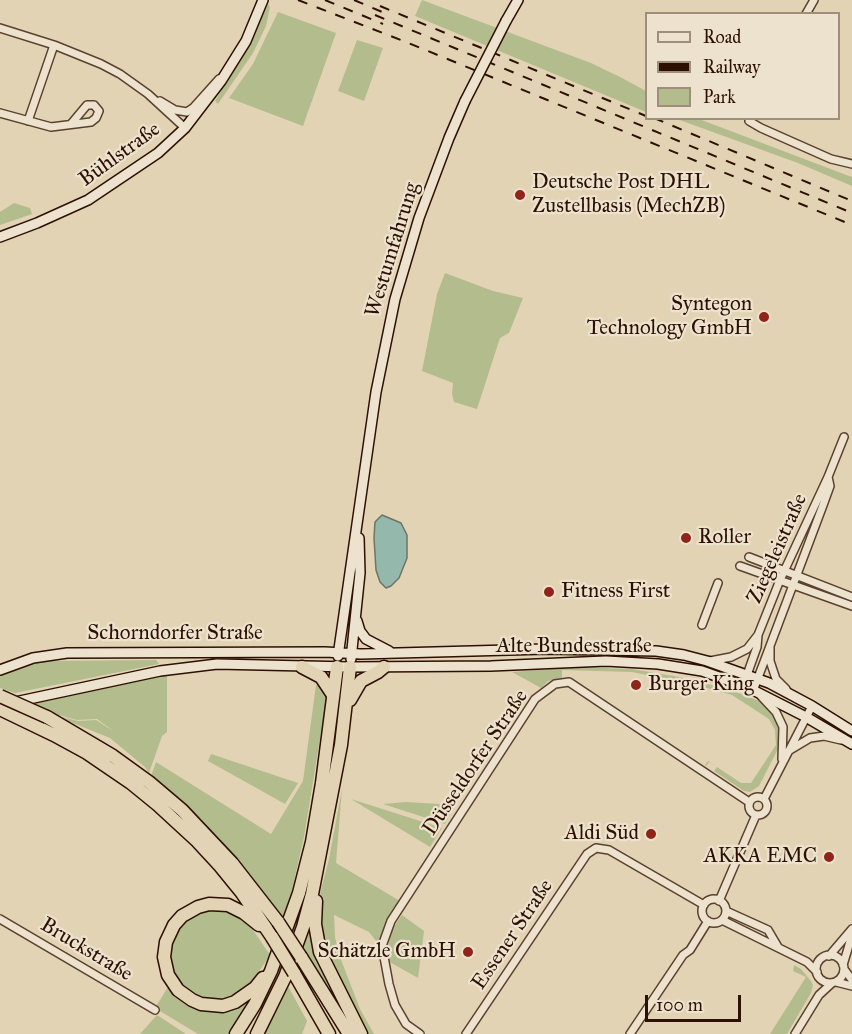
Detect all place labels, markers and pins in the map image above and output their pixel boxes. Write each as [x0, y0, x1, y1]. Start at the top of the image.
place label: Deutsche Post DHL Zustellbasis (MechZB) [532, 170, 726, 220]
marker: Deutsche Post DHL Zustellbasis (MechZB) [513, 188, 527, 202]
place label: Syntegon Technology GmbH [587, 292, 752, 342]
marker: Syntegon Technology GmbH [757, 310, 771, 324]
place label: Roller [698, 525, 751, 551]
marker: Roller [679, 531, 693, 545]
place label: Fitness First [561, 579, 670, 605]
marker: Fitness First [542, 585, 556, 599]
place label: Burger King [648, 672, 754, 698]
marker: Burger King [629, 678, 643, 692]
place label: Aldi Süd [565, 821, 639, 847]
marker: Aldi Süd [644, 827, 658, 841]
place label: AKKA EMC [704, 844, 817, 870]
marker: AKKA EMC [822, 850, 836, 864]
place label: Schätzle GmbH [318, 939, 456, 965]
marker: Schätzle GmbH [461, 945, 475, 959]

